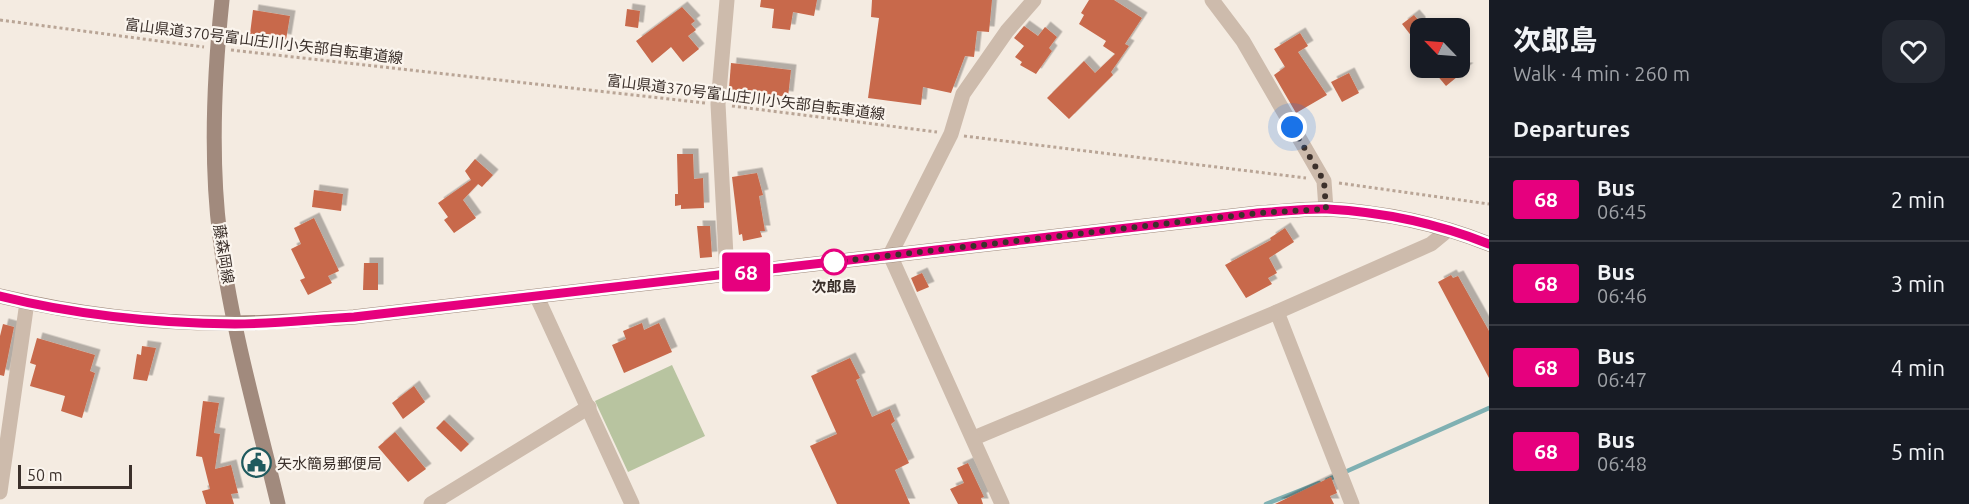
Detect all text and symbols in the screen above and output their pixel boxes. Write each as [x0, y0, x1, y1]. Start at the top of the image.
street label: 富山県道370号富山庄川小矢部自転車道線 [124, 15, 404, 67]
north arrow [1410, 18, 1470, 78]
map controls [1410, 18, 1470, 78]
button: heart [1882, 20, 1945, 83]
text: 次郎島 [1513, 24, 1597, 55]
text: Walk · 4 min · 260 m [1513, 62, 1690, 85]
street label: 富山県道370号富山庄川小矢部自転車道線 [606, 71, 886, 123]
your location [1277, 112, 1307, 142]
text: Departures [1513, 116, 1630, 141]
text: Bus [1597, 175, 1635, 200]
text: 68 [1534, 187, 1558, 211]
text: 2 min [1891, 187, 1945, 212]
text: 06:45 [1597, 200, 1647, 223]
street label: 藤森岡線 [211, 223, 237, 285]
marker: 次郎島 [821, 249, 847, 275]
line badge: 68 [719, 252, 773, 292]
text: Bus [1597, 259, 1635, 284]
text: 68 [734, 260, 758, 284]
text: 68 [1534, 271, 1558, 295]
text: 3 min [1891, 271, 1945, 296]
place label: 次郎島 [811, 278, 857, 295]
text: 06:46 [1597, 284, 1647, 307]
text: Bus [1597, 343, 1635, 368]
text: 68 [1534, 355, 1558, 379]
text: 4 min [1891, 355, 1945, 380]
text: 06:47 [1597, 368, 1647, 391]
text: Bus [1597, 427, 1635, 452]
text: 68 [1534, 439, 1558, 463]
text: 5 min [1891, 439, 1945, 464]
public building icon: 矢水簡易郵便局 [240, 447, 272, 479]
text: 06:48 [1597, 452, 1647, 475]
place label: 矢水簡易郵便局 [277, 455, 382, 472]
scale bar [18, 462, 132, 490]
text: 50 m [27, 466, 63, 484]

